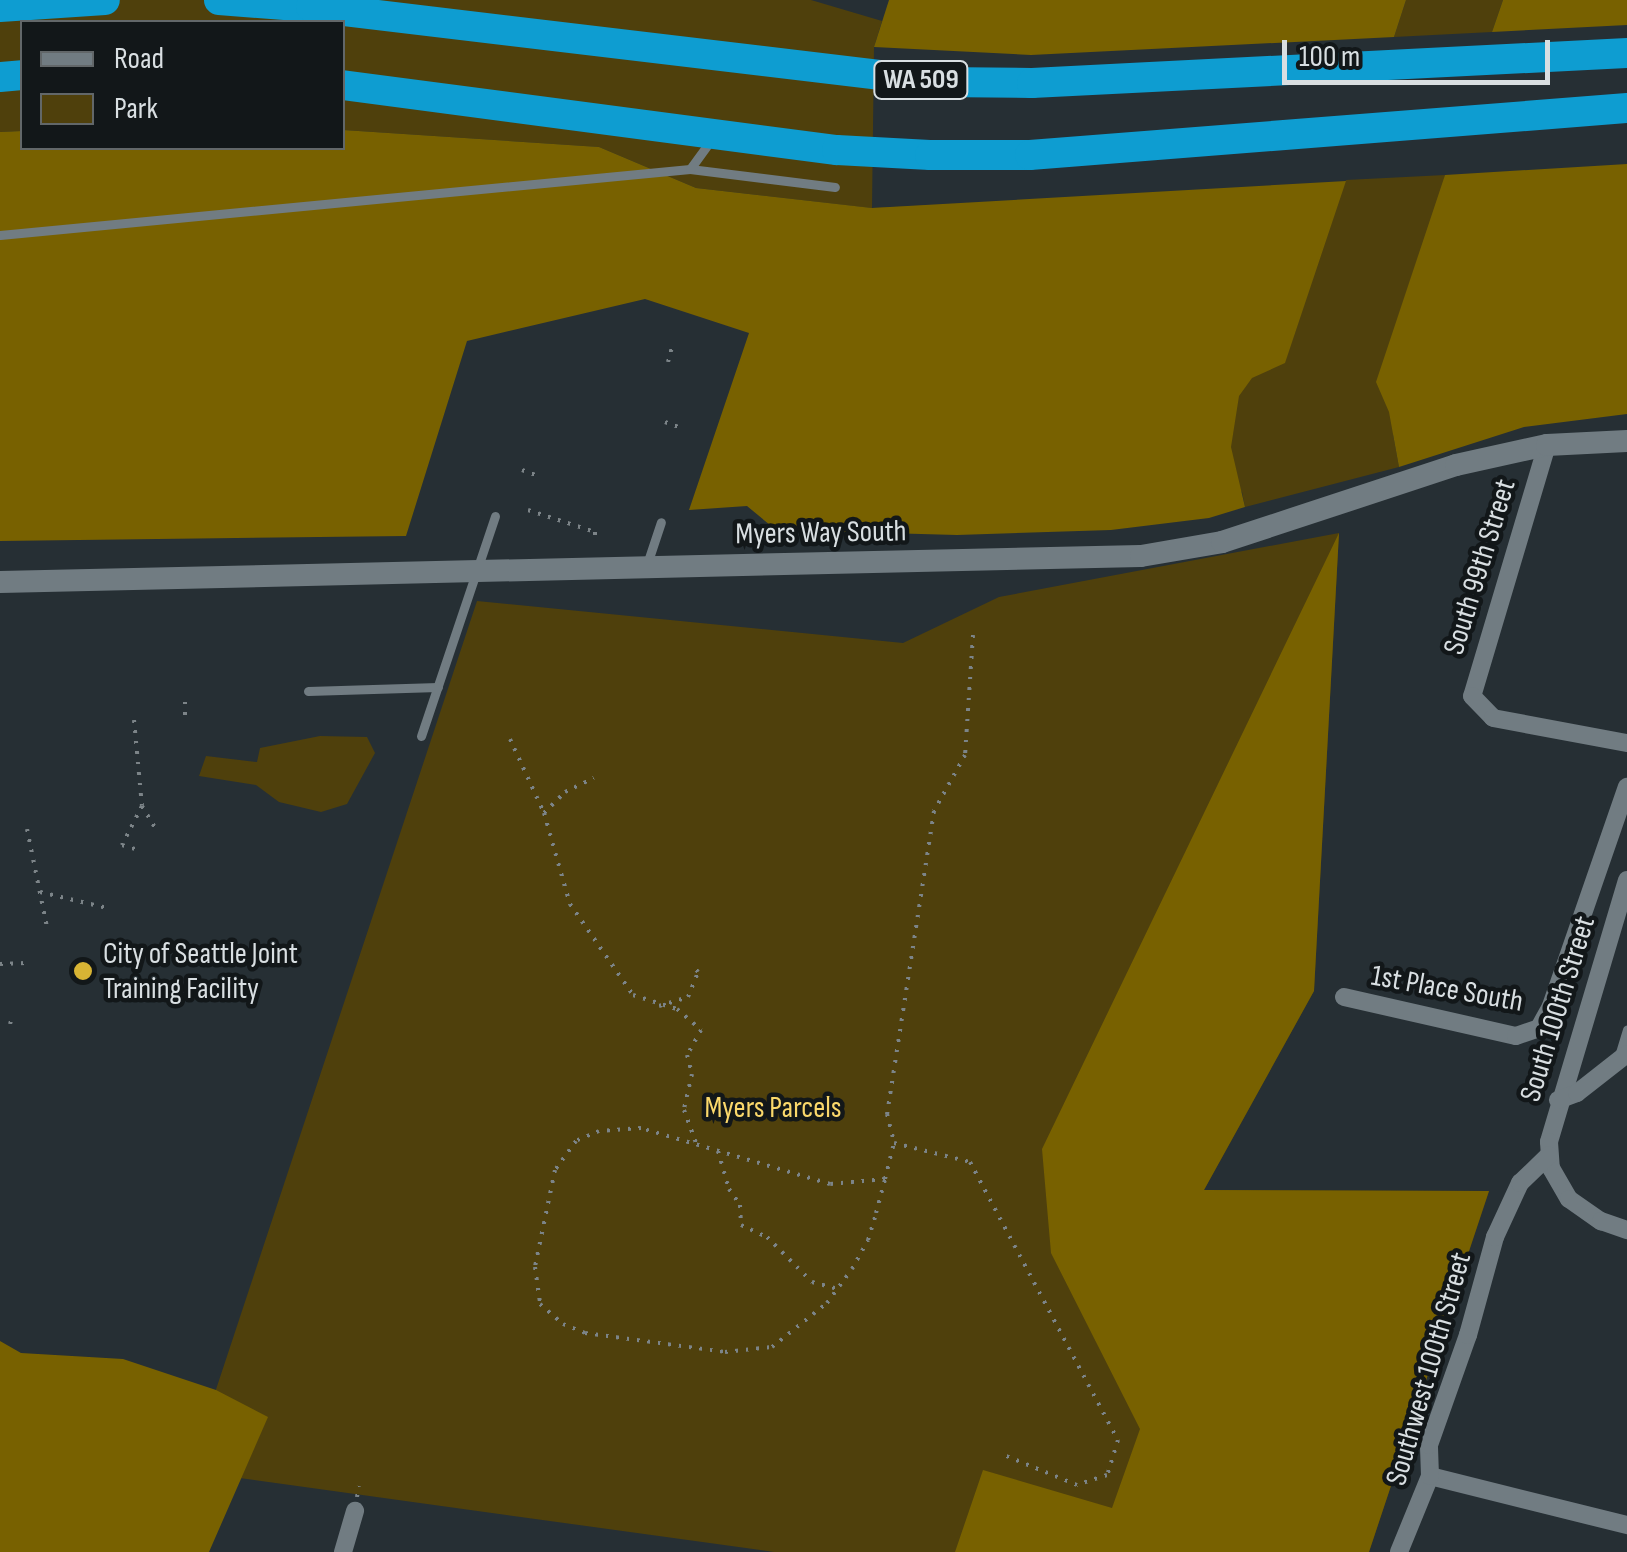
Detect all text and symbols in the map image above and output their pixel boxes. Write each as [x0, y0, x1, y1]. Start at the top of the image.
legend [20, 20, 345, 150]
scale bar [1287, 20, 1554, 82]
text: 100 m [1299, 39, 1360, 75]
text: Road [114, 41, 164, 77]
road number: WA 509 [871, 57, 971, 103]
text: Park [114, 91, 158, 127]
street label: South 99th Street [1436, 475, 1524, 659]
street label: Myers Way South [735, 514, 907, 552]
street label: South 100th Street [1513, 912, 1603, 1106]
place label: City of Seattle Joint Training Facility [103, 936, 298, 1006]
street label: 1st Place South [1368, 958, 1526, 1020]
marker: City of Seattle Joint Training Facility [72, 960, 94, 982]
park label: Myers Parcels [704, 1090, 842, 1126]
street label: Southwest 100th Street [1379, 1248, 1479, 1490]

